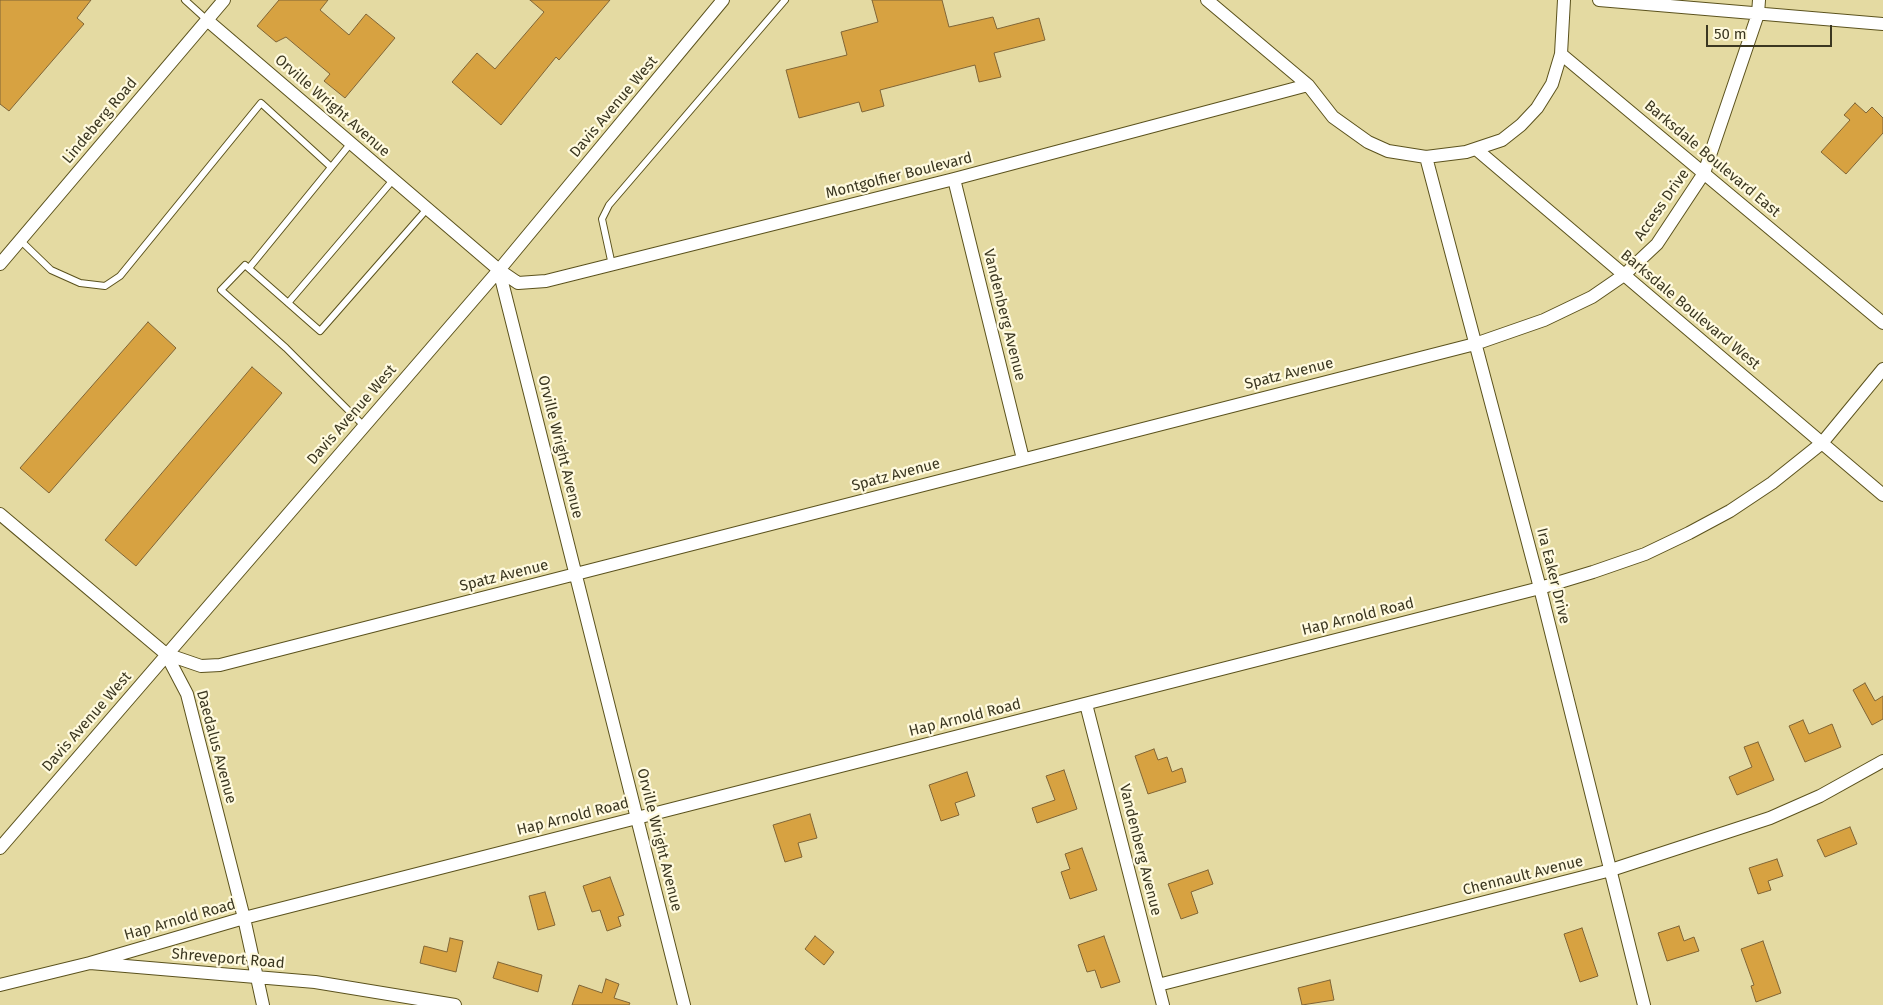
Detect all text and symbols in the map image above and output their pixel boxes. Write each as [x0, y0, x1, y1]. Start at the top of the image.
scale bar [1708, 15, 1834, 47]
text: 50 m [1714, 25, 1747, 43]
street label: Orville Wright Avenue [271, 51, 393, 161]
street label: Davis Avenue West [566, 53, 662, 161]
street label: Lindeberg Road [59, 74, 141, 168]
street label: Barksdale Boulevard East [1640, 97, 1784, 221]
street label: Montgolfier Boulevard [824, 149, 974, 203]
street label: Access Drive [1631, 166, 1693, 244]
street label: Barksdale Boulevard West [1617, 246, 1763, 374]
street label: Vandenberg Avenue [979, 247, 1029, 383]
street label: Spatz Avenue [1243, 354, 1335, 394]
street label: Davis Avenue West [304, 361, 400, 469]
street label: Orville Wright Avenue [534, 374, 586, 520]
street label: Spatz Avenue [850, 455, 942, 495]
street label: Ira Eaker Drive [1532, 526, 1574, 626]
street label: Spatz Avenue [458, 556, 550, 596]
street label: Hap Arnold Road [1300, 594, 1416, 640]
street label: Davis Avenue West [39, 668, 135, 776]
street label: Daedalus Avenue [192, 688, 240, 806]
street label: Hap Arnold Road [907, 695, 1023, 741]
street label: Orville Wright Avenue [633, 767, 685, 913]
street label: Vandenberg Avenue [1115, 782, 1165, 918]
street label: Hap Arnold Road [515, 794, 631, 840]
street label: Chennault Avenue [1461, 852, 1585, 900]
street label: Hap Arnold Road [122, 895, 238, 945]
street label: Shreveport Road [171, 945, 285, 973]

